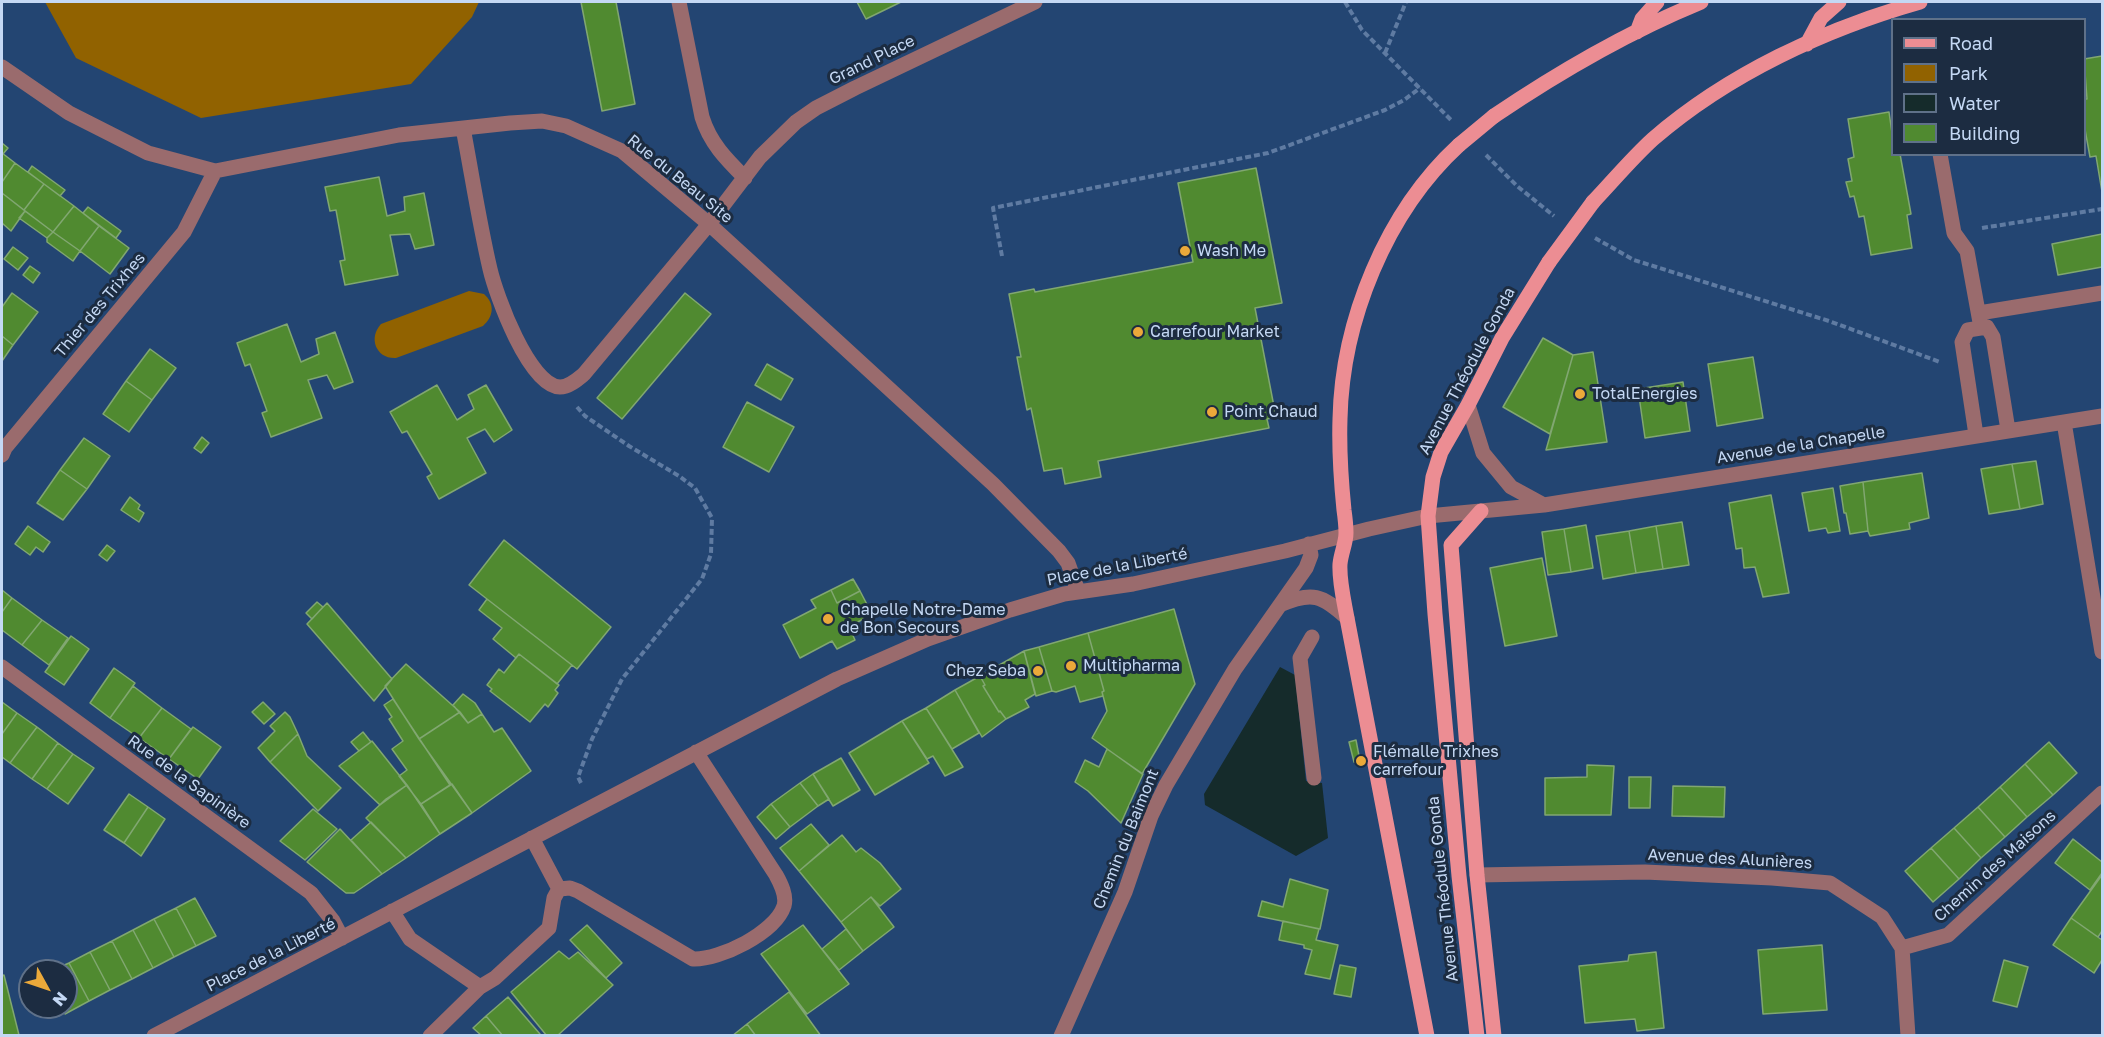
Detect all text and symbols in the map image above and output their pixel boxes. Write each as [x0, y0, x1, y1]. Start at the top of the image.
legend [1891, 18, 2086, 156]
street label: Grand Place [826, 31, 918, 89]
text: Road [1949, 32, 1993, 54]
text: Park [1949, 62, 1988, 84]
text: Water [1949, 92, 2000, 114]
text: Building [1949, 122, 2020, 144]
street label: Rue du Beau Site [623, 131, 737, 227]
place label: Wash Me [1197, 241, 1266, 261]
marker: Wash Me [1178, 244, 1192, 258]
street label: Thier des Trixhes [51, 249, 149, 361]
street label: Avenue Théodule Gonda [1415, 284, 1519, 458]
place label: Carrefour Market [1150, 322, 1280, 342]
marker: Carrefour Market [1131, 325, 1145, 339]
place label: TotalEnergies [1592, 384, 1697, 404]
marker: TotalEnergies [1573, 387, 1587, 401]
place label: Point Chaud [1224, 402, 1318, 422]
marker: Point Chaud [1205, 405, 1219, 419]
street label: Avenue de la Chapelle [1716, 422, 1886, 468]
street label: Place de la Liberté [1045, 544, 1189, 590]
place label: Chapelle Notre-Dame de Bon Secours [840, 600, 1006, 638]
marker: Chapelle Notre-Dame de Bon Secours [821, 612, 835, 626]
place label: Multipharma [1083, 656, 1180, 676]
marker: Multipharma [1064, 659, 1078, 673]
place label: Chez Seba [945, 661, 1026, 681]
marker: Chez Seba [1031, 664, 1045, 678]
street label: Rue de la Sapinière [124, 731, 254, 833]
place label: Flémalle Trixhes carrefour [1373, 742, 1499, 780]
marker: Flémalle Trixhes carrefour [1354, 754, 1368, 768]
street label: Chemin du Baimont [1089, 766, 1163, 912]
street label: Avenue Théodule Gonda [1424, 795, 1462, 983]
street label: Chemin des Maisons [1930, 806, 2060, 926]
street label: Avenue des Alunières [1647, 845, 1813, 873]
street label: Place de la Liberté [203, 914, 339, 996]
north arrow [18, 959, 78, 1019]
text: N [49, 988, 72, 1010]

